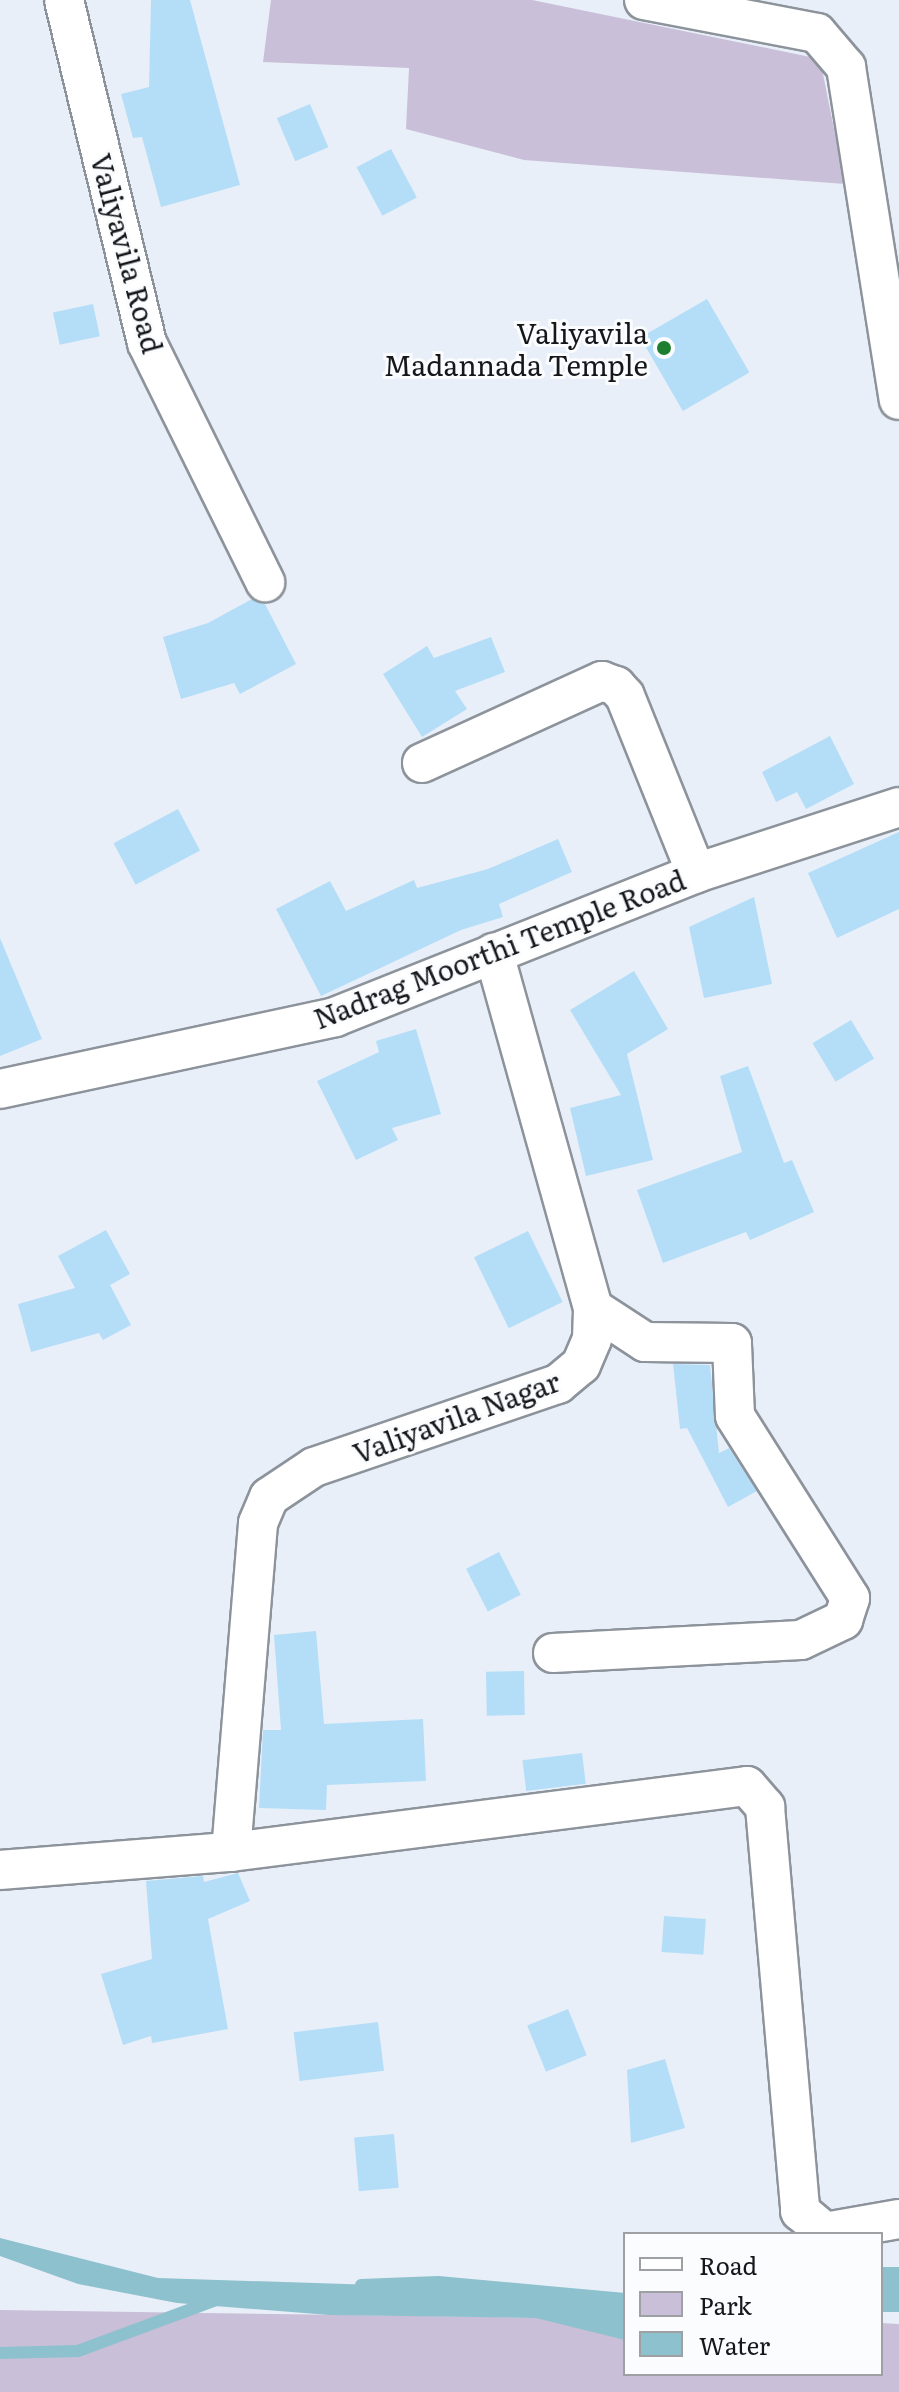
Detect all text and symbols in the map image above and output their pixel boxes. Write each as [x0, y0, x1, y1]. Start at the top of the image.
street label: Valiyavila Road [85, 150, 171, 356]
place label: Valiyavila Madannada Temple [384, 315, 648, 381]
marker: Valiyavila Madannada Temple [655, 339, 673, 357]
street label: Nadrag Moorthi Temple Road [308, 861, 690, 1035]
street label: Valiyavila Nagar [348, 1363, 564, 1469]
legend [623, 2232, 883, 2376]
text: Road [699, 2247, 757, 2282]
text: Park [699, 2287, 752, 2322]
text: Water [699, 2327, 770, 2362]

